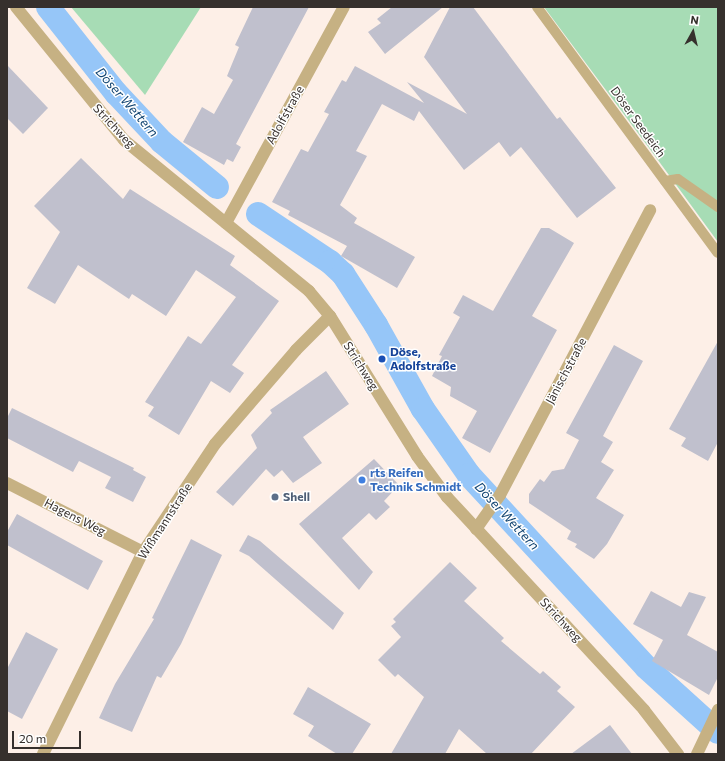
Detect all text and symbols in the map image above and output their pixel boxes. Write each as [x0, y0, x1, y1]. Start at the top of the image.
north arrow [673, 12, 713, 52]
text: N [690, 13, 700, 27]
water label: Döser Wettern [93, 64, 161, 140]
street label: Adolfstraße [263, 83, 307, 147]
street label: Döser Seedeich [608, 84, 668, 160]
street label: Strichweg [90, 101, 138, 151]
street label: Jänischstraße [543, 335, 589, 407]
street label: Strichweg [340, 339, 382, 393]
place label: Döse, Adolfstraße [390, 345, 456, 373]
marker: Döse, Adolfstraße [377, 354, 387, 364]
place label: rts Reifen Technik Schmidt [370, 466, 461, 494]
marker: rts Reifen Technik Schmidt [357, 475, 367, 485]
water label: Döser Wettern [472, 479, 542, 553]
street label: Wißmannstraße [135, 480, 195, 562]
place label: Shell [283, 490, 310, 504]
marker: Shell [270, 492, 280, 502]
street label: Hagens Weg [42, 495, 108, 539]
street label: Strichweg [537, 595, 585, 645]
scale bar [14, 723, 83, 749]
text: 20 m [19, 731, 46, 745]

